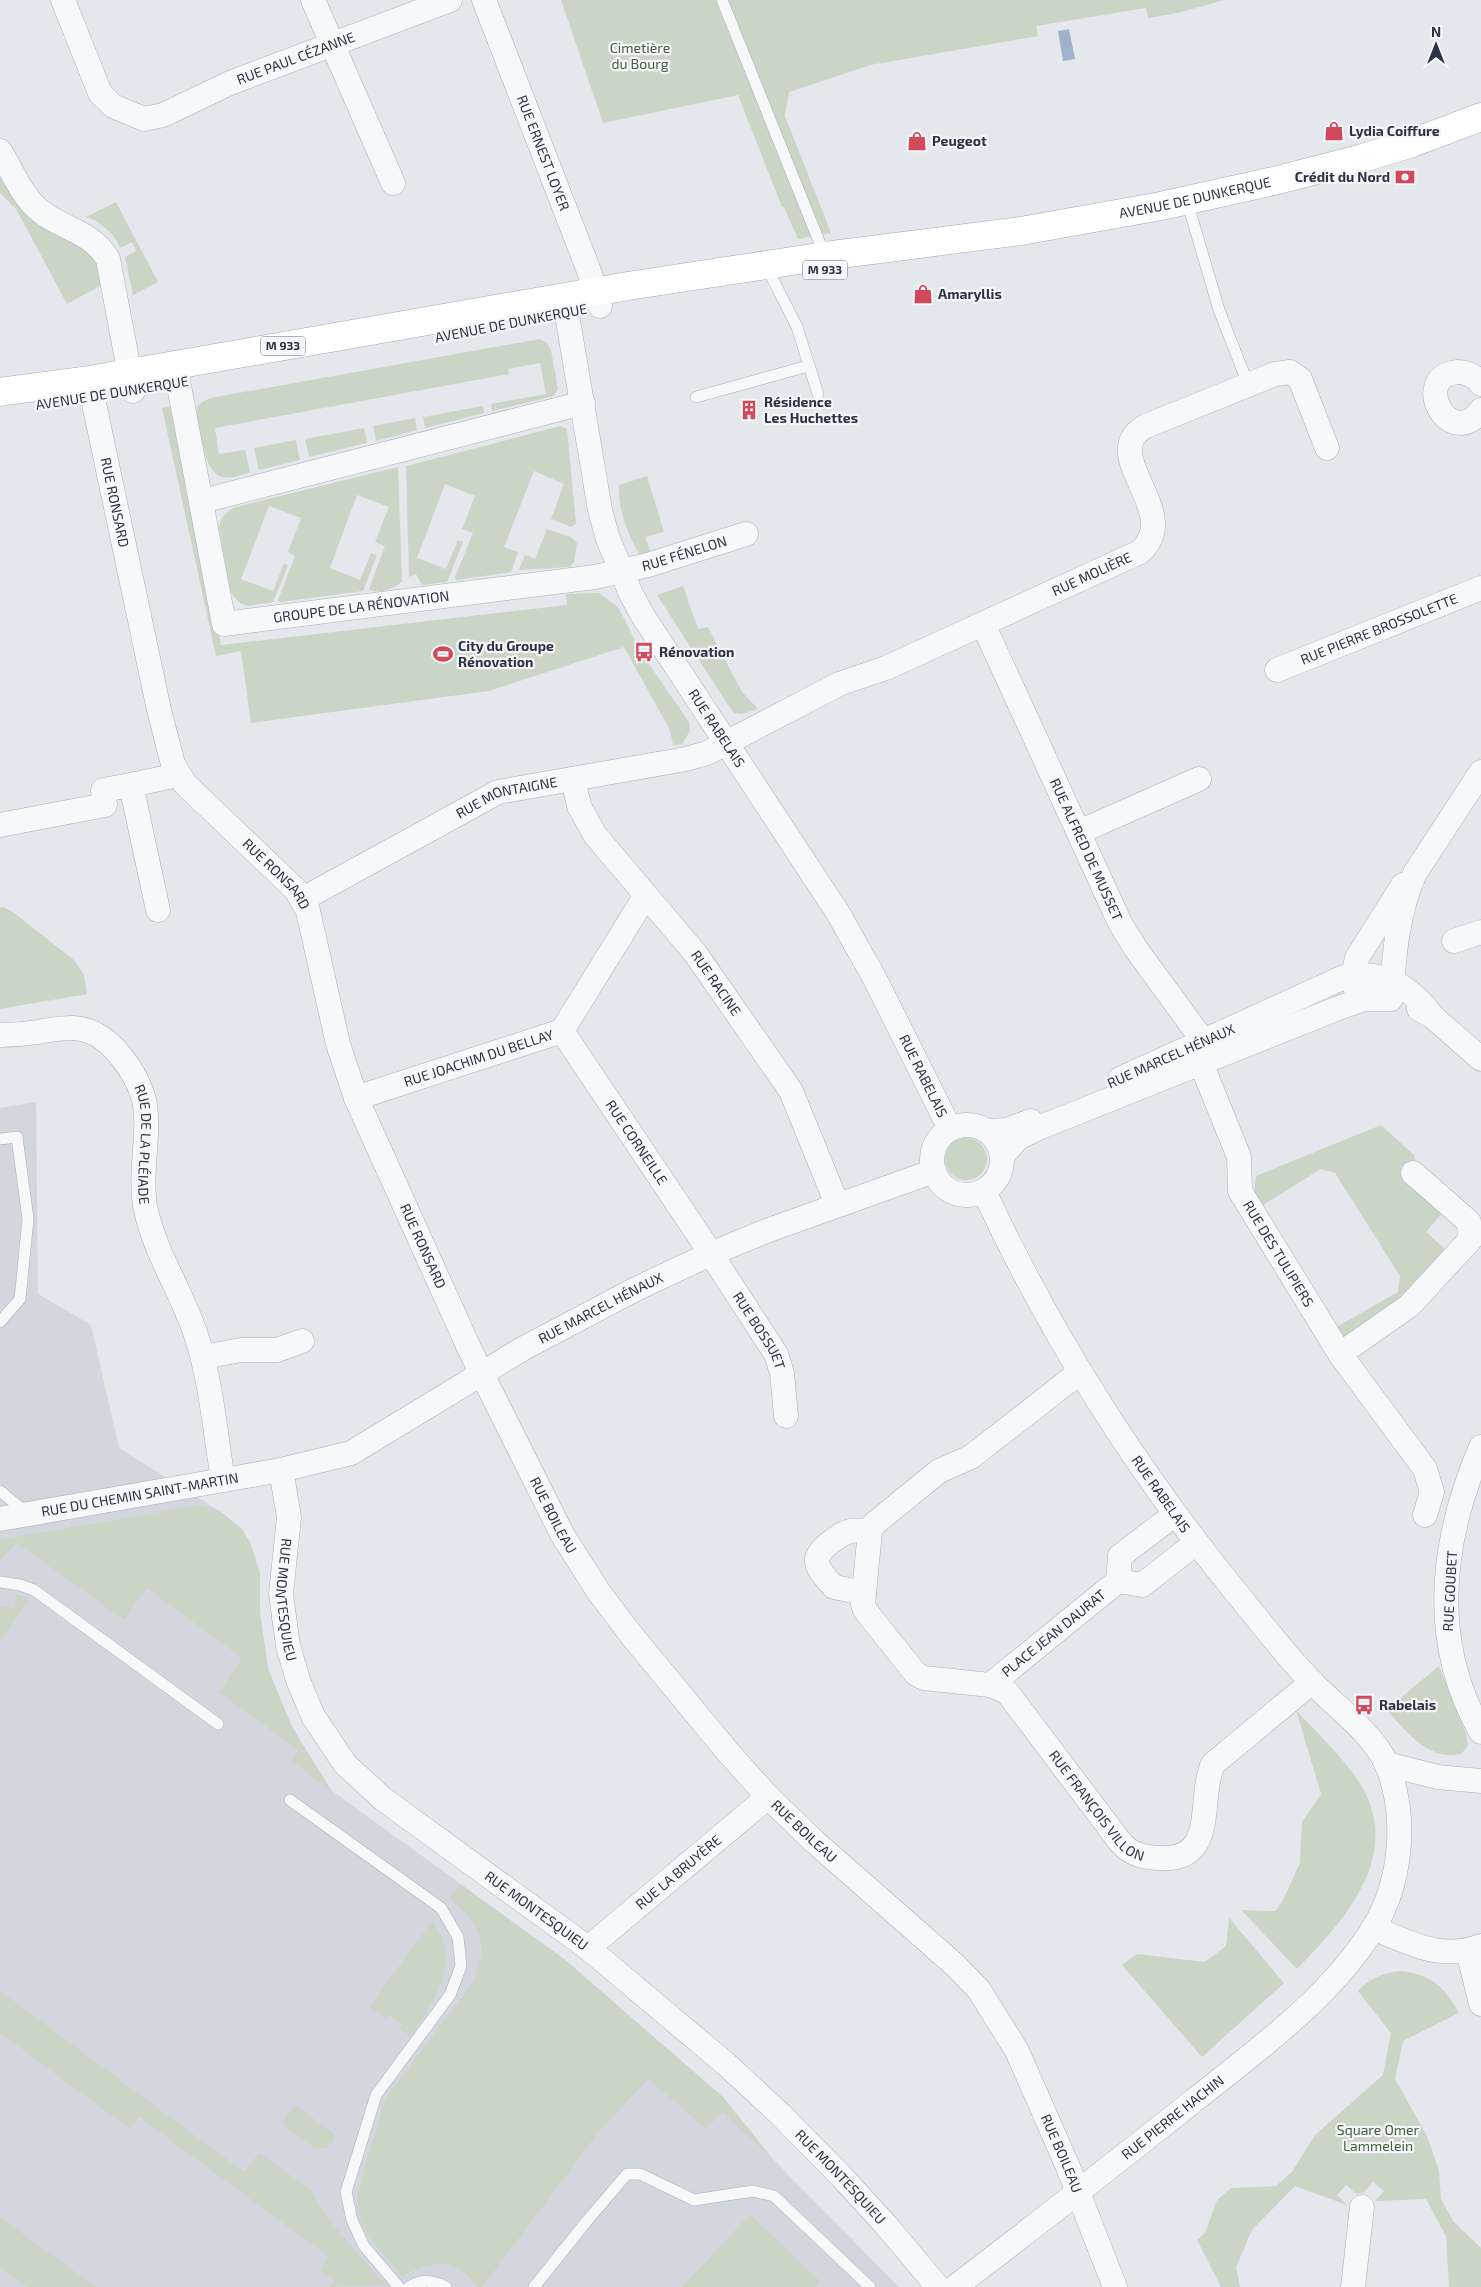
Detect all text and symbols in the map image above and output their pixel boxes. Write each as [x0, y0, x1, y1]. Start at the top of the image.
north arrow [1411, 20, 1461, 70]
text: N [1431, 23, 1441, 40]
street label: RUE PAUL CÉZANNE [234, 28, 357, 88]
park label: Cimetière du Bourg [610, 39, 670, 72]
street label: RUE ERNEST LOYER [514, 93, 574, 213]
shop icon: Lydia Coiffure [1323, 120, 1345, 142]
place label: Lydia Coiffure [1349, 122, 1440, 139]
shop icon: Peugeot [906, 130, 928, 152]
place label: Peugeot [932, 132, 987, 149]
bank icon: Crédit du Nord [1394, 166, 1416, 188]
place label: Crédit du Nord [1295, 168, 1390, 185]
street label: AVENUE DE DUNKERQUE [1118, 173, 1273, 221]
road number: M 933 [802, 260, 848, 280]
shop icon: Amaryllis [912, 283, 934, 305]
place label: Amaryllis [938, 285, 1002, 302]
street label: AVENUE DE DUNKERQUE [433, 299, 589, 346]
road number: M 933 [260, 336, 306, 356]
street label: AVENUE DE DUNKERQUE [34, 372, 190, 413]
place label: Résidence Les Huchettes [764, 393, 858, 426]
building icon: Résidence Les Huchettes [738, 399, 760, 421]
street label: RUE RONSARD [98, 456, 133, 549]
street label: RUE FÉNELON [640, 532, 729, 574]
street label: RUE MOLIÈRE [1049, 548, 1134, 599]
street label: GROUPE DE LA RÉNOVATION [272, 587, 450, 626]
street label: RUE PIERRE BROSSOLETTE [1298, 589, 1460, 668]
place label: City du Groupe Rénovation [458, 637, 554, 670]
bus stop icon: Rénovation [633, 641, 655, 663]
sports icon: City du Groupe Rénovation [432, 643, 454, 665]
place label: Rénovation [659, 643, 735, 660]
street label: RUE RABELAIS [685, 686, 749, 770]
street label: RUE MONTAIGNE [453, 773, 559, 822]
street label: RUE ALFRED DE MUSSET [1047, 775, 1127, 923]
street label: RUE RONSARD [239, 835, 314, 912]
street label: RUE RACINE [688, 947, 745, 1019]
street label: RUE MARCEL HÉNAUX [1104, 1020, 1238, 1091]
street label: RUE JOACHIM DU BELLAY [402, 1025, 556, 1090]
street label: RUE RABELAIS [896, 1031, 952, 1120]
street label: RUE DE LA PLÉIADE [131, 1082, 155, 1206]
street label: RUE CORNEILLE [603, 1096, 672, 1188]
street label: RUE DES TULIPIERS [1240, 1197, 1318, 1310]
street label: RUE RONSARD [397, 1201, 450, 1291]
street label: RUE MARCEL HÉNAUX [535, 1268, 666, 1347]
street label: RUE BOSSUET [730, 1288, 789, 1371]
street label: RUE RABELAIS [1129, 1452, 1194, 1536]
street label: RUE DU CHEMIN SAINT-MARTIN [40, 1469, 240, 1520]
street label: RUE BOILEAU [527, 1474, 581, 1556]
street label: RUE MONTESQUIEU [273, 1537, 301, 1663]
street label: RUE GOUBET [1439, 1550, 1460, 1632]
street label: PLACE JEAN DAURAT [998, 1586, 1109, 1680]
bus stop icon: Rabelais [1353, 1694, 1375, 1716]
place label: Rabelais [1379, 1696, 1436, 1713]
street label: RUE FRANÇOIS VILLON [1046, 1747, 1147, 1864]
street label: RUE BOILEAU [768, 1796, 841, 1866]
street label: RUE LA BRUYÈRE [632, 1831, 724, 1913]
street label: RUE MONTESQUIEU [482, 1867, 592, 1953]
street label: RUE PIERRE HACHIN [1118, 2071, 1227, 2163]
street label: RUE BOILEAU [1038, 2111, 1086, 2195]
park label: Square Omer Lammelein [1337, 2121, 1420, 2154]
street label: RUE MONTESQUIEU [792, 2126, 890, 2227]

